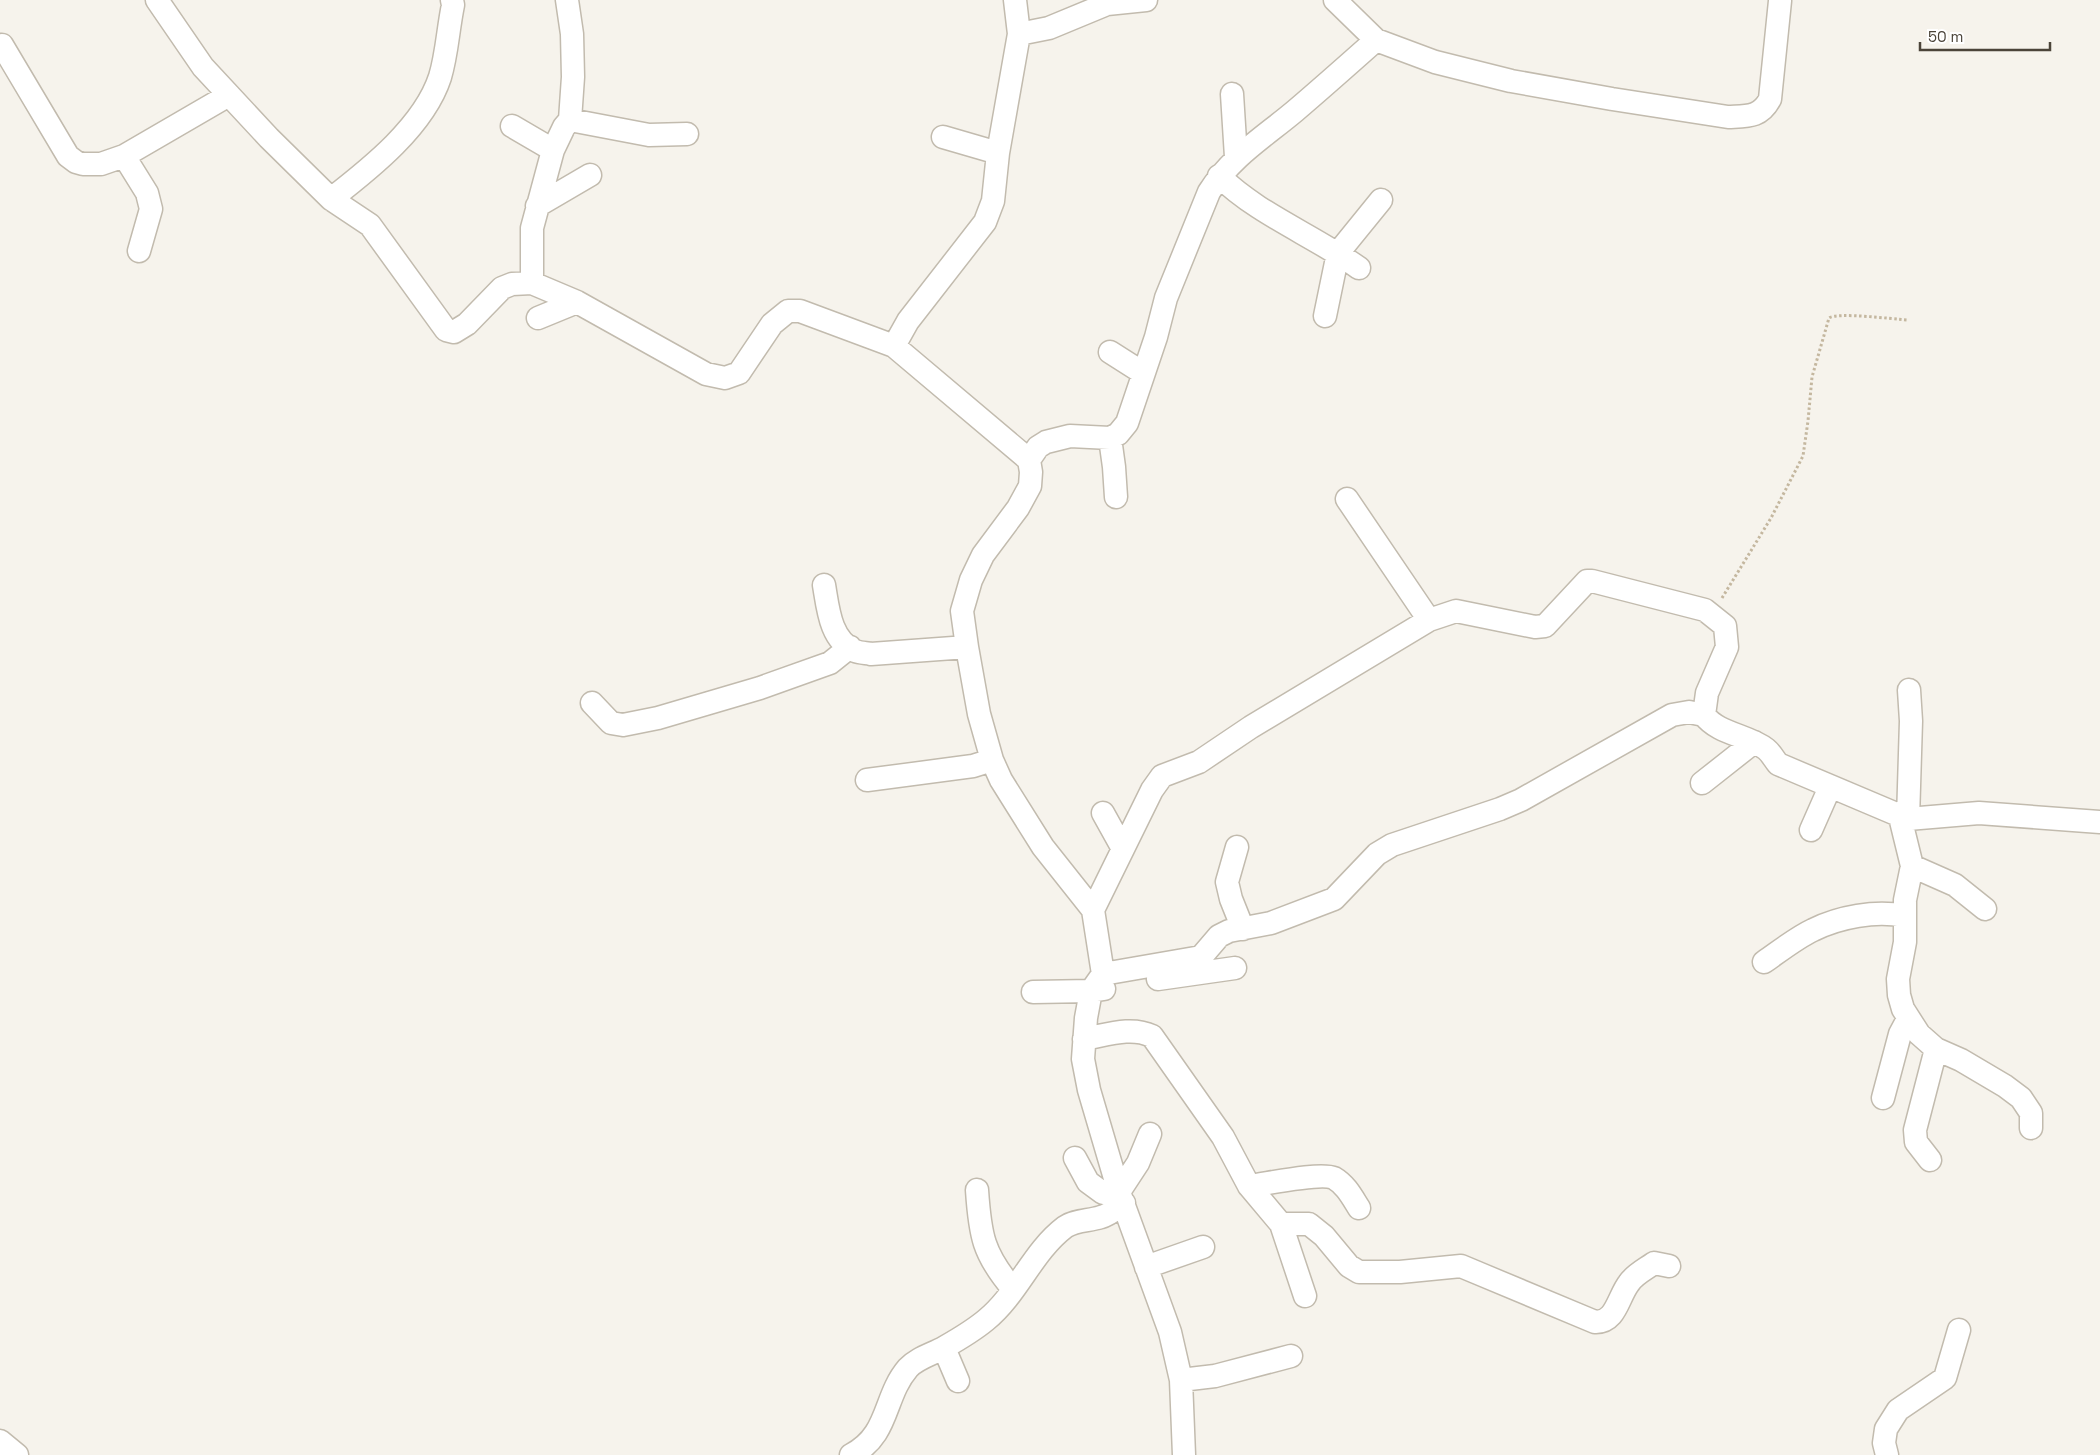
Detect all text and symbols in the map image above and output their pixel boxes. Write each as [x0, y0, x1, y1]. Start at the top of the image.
scale bar [1920, 20, 2050, 52]
text: 50 m [1928, 27, 1963, 46]

